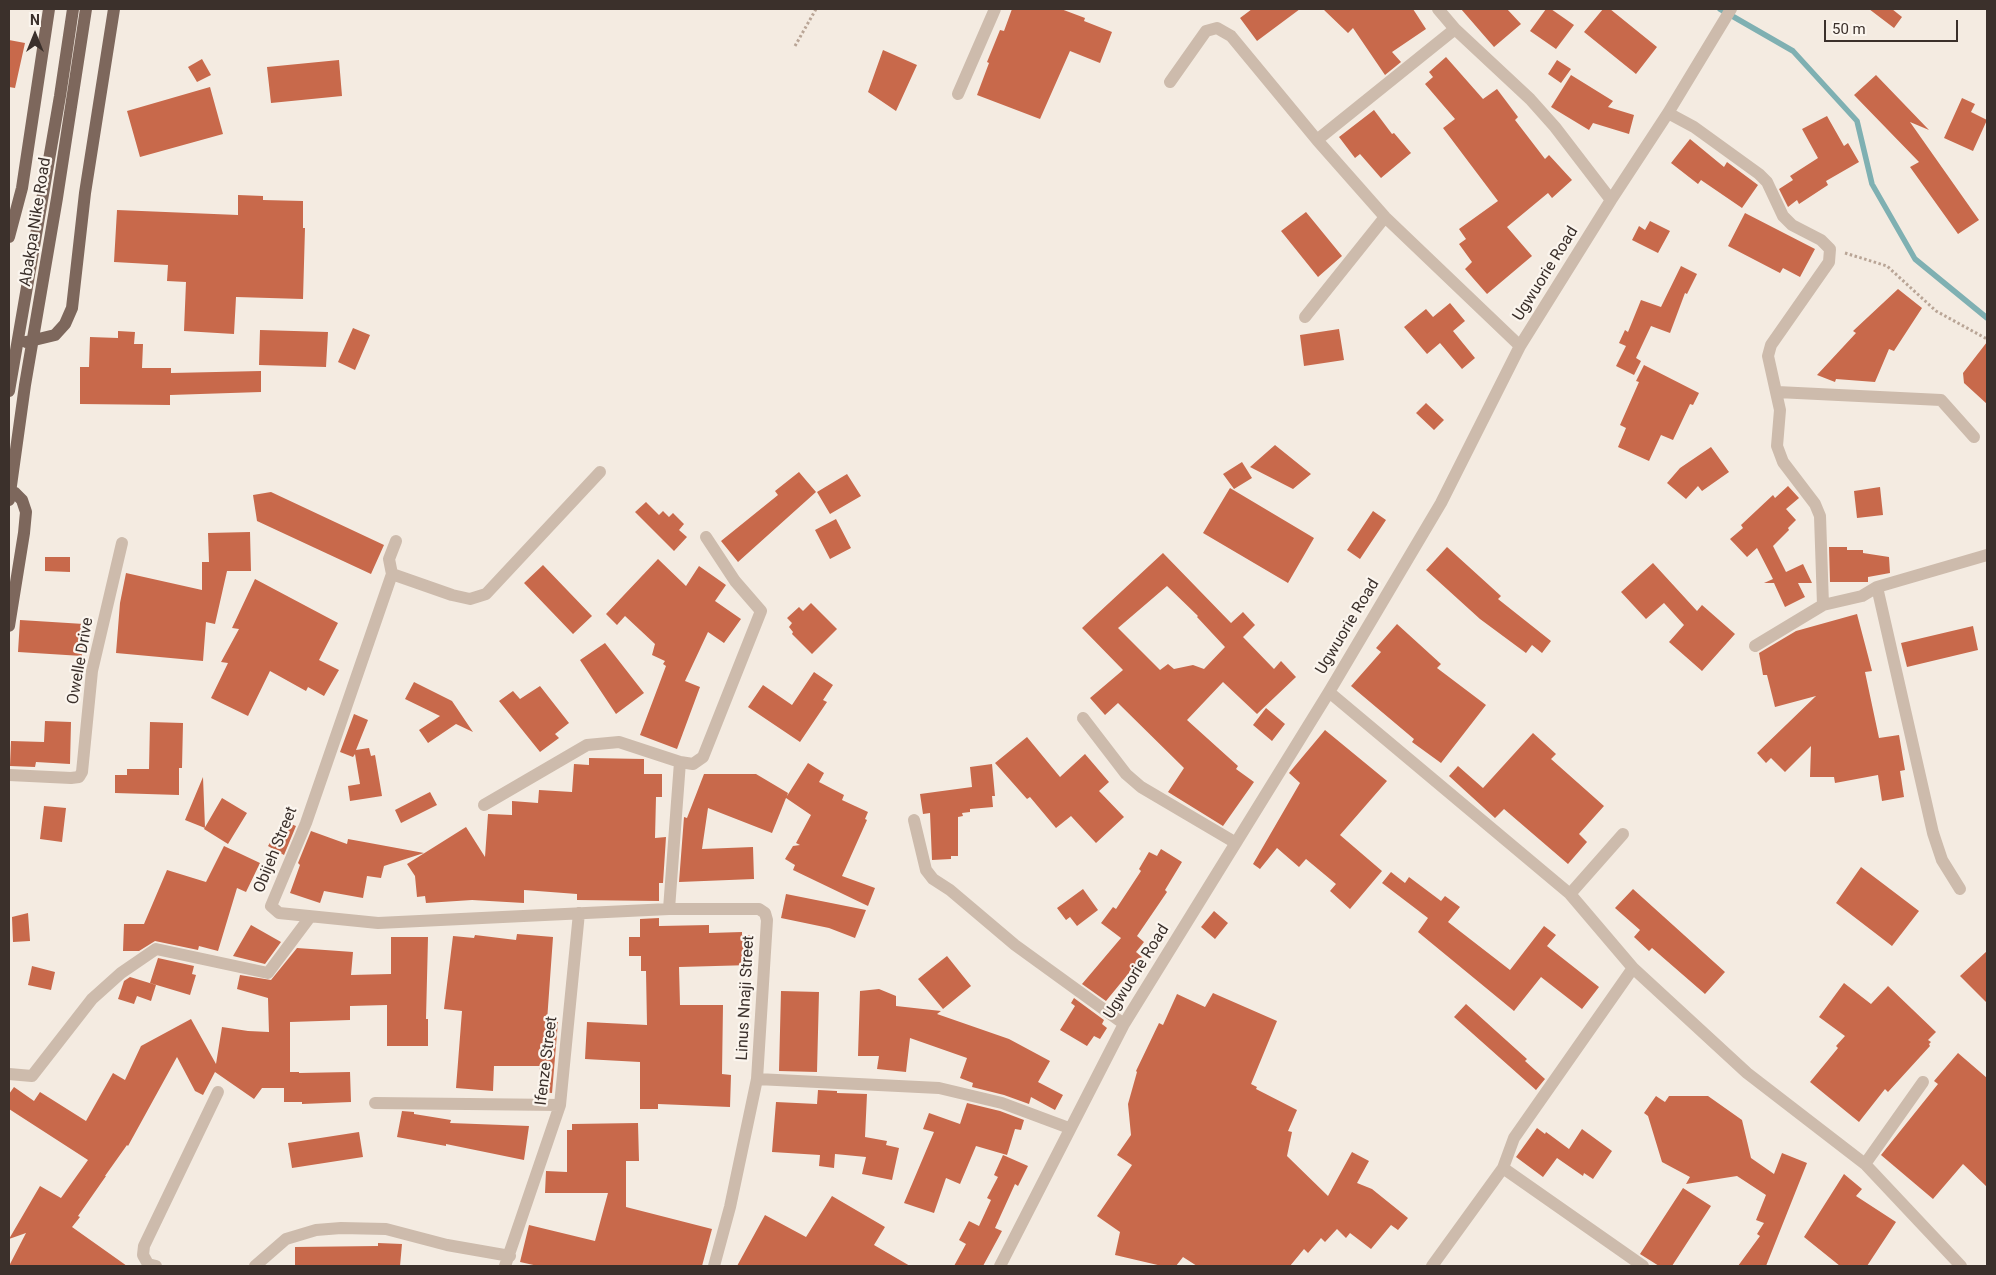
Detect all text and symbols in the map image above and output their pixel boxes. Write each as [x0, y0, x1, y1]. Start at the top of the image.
north arrow [10, 10, 60, 60]
scale bar [1826, 10, 1960, 42]
text: N [30, 12, 40, 28]
text: 50 m [1832, 20, 1866, 38]
street label: Abakpa Nike Road [16, 156, 56, 288]
street label: Ugwuorie Road [1509, 223, 1583, 325]
street label: Ugwuorie Road [1312, 576, 1384, 678]
street label: Owelle Drive [64, 616, 98, 706]
street label: Obijeh Street [250, 804, 302, 896]
street label: Ugwuorie Road [1100, 921, 1174, 1023]
street label: Linus Nnaji Street [733, 935, 759, 1061]
street label: Ifenze Street [532, 1015, 562, 1107]

